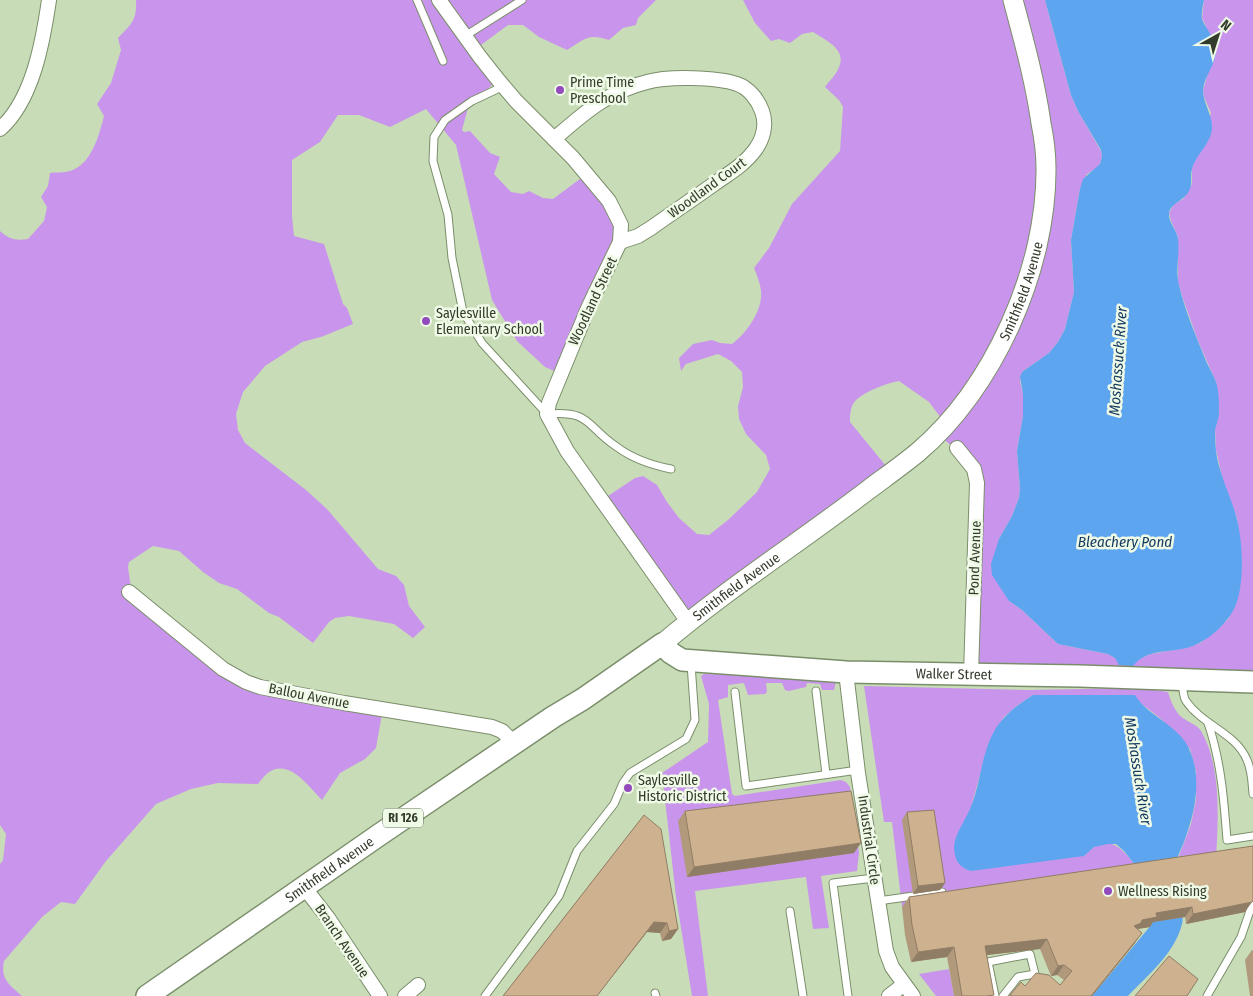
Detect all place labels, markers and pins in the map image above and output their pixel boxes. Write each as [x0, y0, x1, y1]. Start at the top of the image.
place label: Prime Time Preschool [570, 74, 634, 107]
marker: Prime Time Preschool [554, 84, 566, 96]
place label: Saylesville Elementary School [436, 305, 543, 338]
marker: Saylesville Elementary School [420, 315, 432, 327]
place label: Saylesville Historic District [638, 772, 727, 805]
marker: Saylesville Historic District [622, 782, 634, 794]
place label: Wellness Rising [1118, 883, 1207, 900]
marker: Wellness Rising [1102, 885, 1114, 897]

